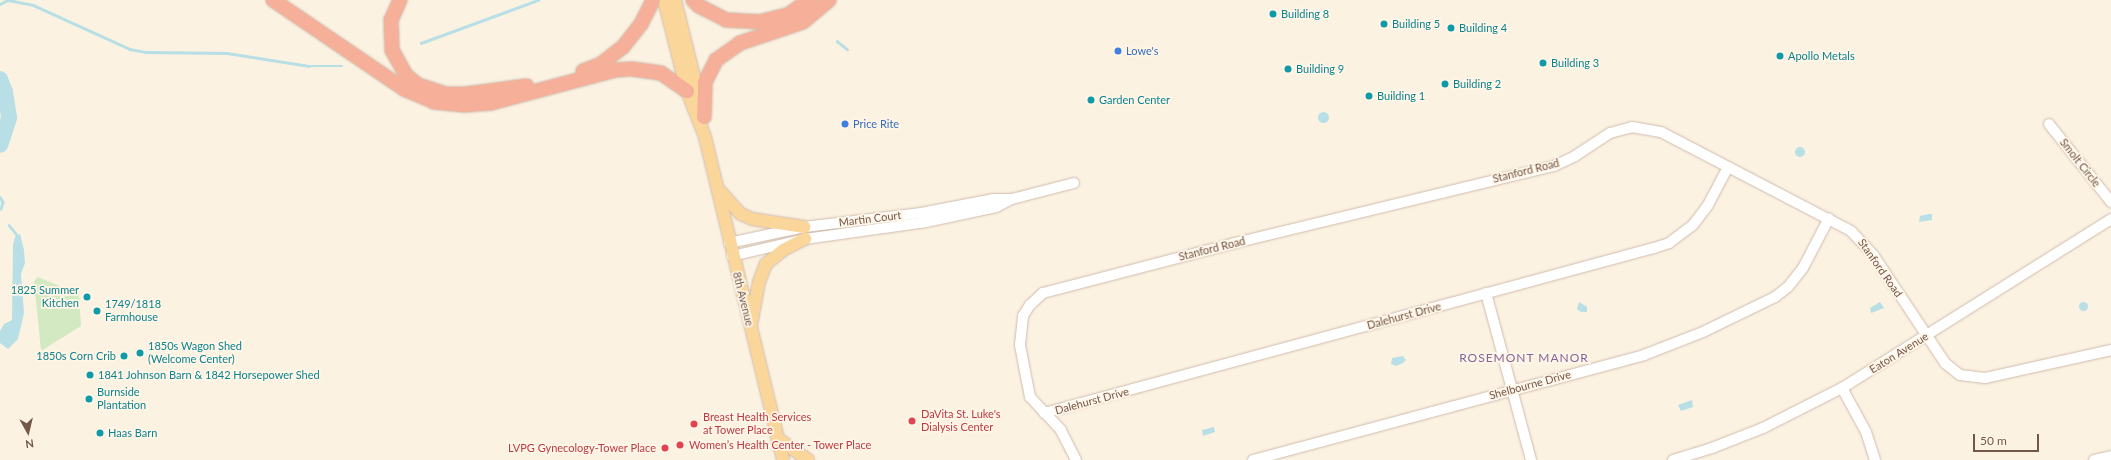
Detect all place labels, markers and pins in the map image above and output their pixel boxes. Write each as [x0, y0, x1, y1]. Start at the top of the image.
place label: Building 8 [1281, 7, 1329, 21]
marker: Building 8 [1268, 9, 1278, 19]
place label: Building 5 [1392, 17, 1440, 31]
marker: Building 5 [1379, 19, 1389, 29]
place label: Building 4 [1459, 21, 1507, 35]
marker: Building 4 [1446, 23, 1456, 33]
place label: Lowe's [1126, 44, 1158, 58]
marker: Lowe's [1113, 46, 1123, 56]
place label: Apollo Metals [1788, 49, 1855, 63]
marker: Apollo Metals [1775, 51, 1785, 61]
place label: Building 3 [1551, 56, 1599, 70]
marker: Building 3 [1538, 58, 1548, 68]
place label: Building 9 [1296, 62, 1344, 76]
marker: Building 9 [1283, 64, 1293, 74]
place label: Building 2 [1453, 77, 1501, 91]
marker: Building 2 [1440, 79, 1450, 89]
place label: Building 1 [1377, 89, 1425, 103]
marker: Building 1 [1364, 91, 1374, 101]
place label: Garden Center [1099, 93, 1170, 107]
marker: Garden Center [1086, 95, 1096, 105]
place label: Price Rite [853, 117, 899, 131]
marker: Price Rite [840, 119, 850, 129]
place label: 1825 Summer Kitchen [11, 284, 79, 310]
marker: 1825 Summer Kitchen [82, 292, 92, 302]
place label: 1749/1818 Farmhouse [105, 298, 161, 324]
marker: 1749/1818 Farmhouse [92, 306, 102, 316]
place label: 1850s Wagon Shed (Welcome Center) [148, 340, 242, 366]
marker: 1850s Wagon Shed (Welcome Center) [135, 348, 145, 358]
place label: 1850s Corn Crib [36, 349, 116, 363]
marker: 1850s Corn Crib [119, 351, 129, 361]
place label: 1841 Johnson Barn & 1842 Horsepower Shed [98, 368, 320, 382]
marker: 1841 Johnson Barn & 1842 Horsepower Shed [85, 370, 95, 380]
place label: Burnside Plantation [97, 386, 146, 412]
marker: Burnside Plantation [84, 394, 94, 404]
place label: DaVita St. Luke's Dialysis Center [921, 408, 1001, 434]
place label: Breast Health Services at Tower Place [703, 411, 811, 437]
marker: DaVita St. Luke's Dialysis Center [906, 415, 918, 427]
marker: Breast Health Services at Tower Place [688, 418, 700, 430]
place label: Haas Barn [108, 426, 157, 440]
marker: Haas Barn [95, 428, 105, 438]
place label: Women’s Health Center - Tower Place [689, 438, 872, 452]
marker: Women’s Health Center - Tower Place [674, 439, 686, 451]
place label: LVPG Gynecology-Tower Place [508, 441, 656, 455]
marker: LVPG Gynecology-Tower Place [659, 442, 671, 454]

